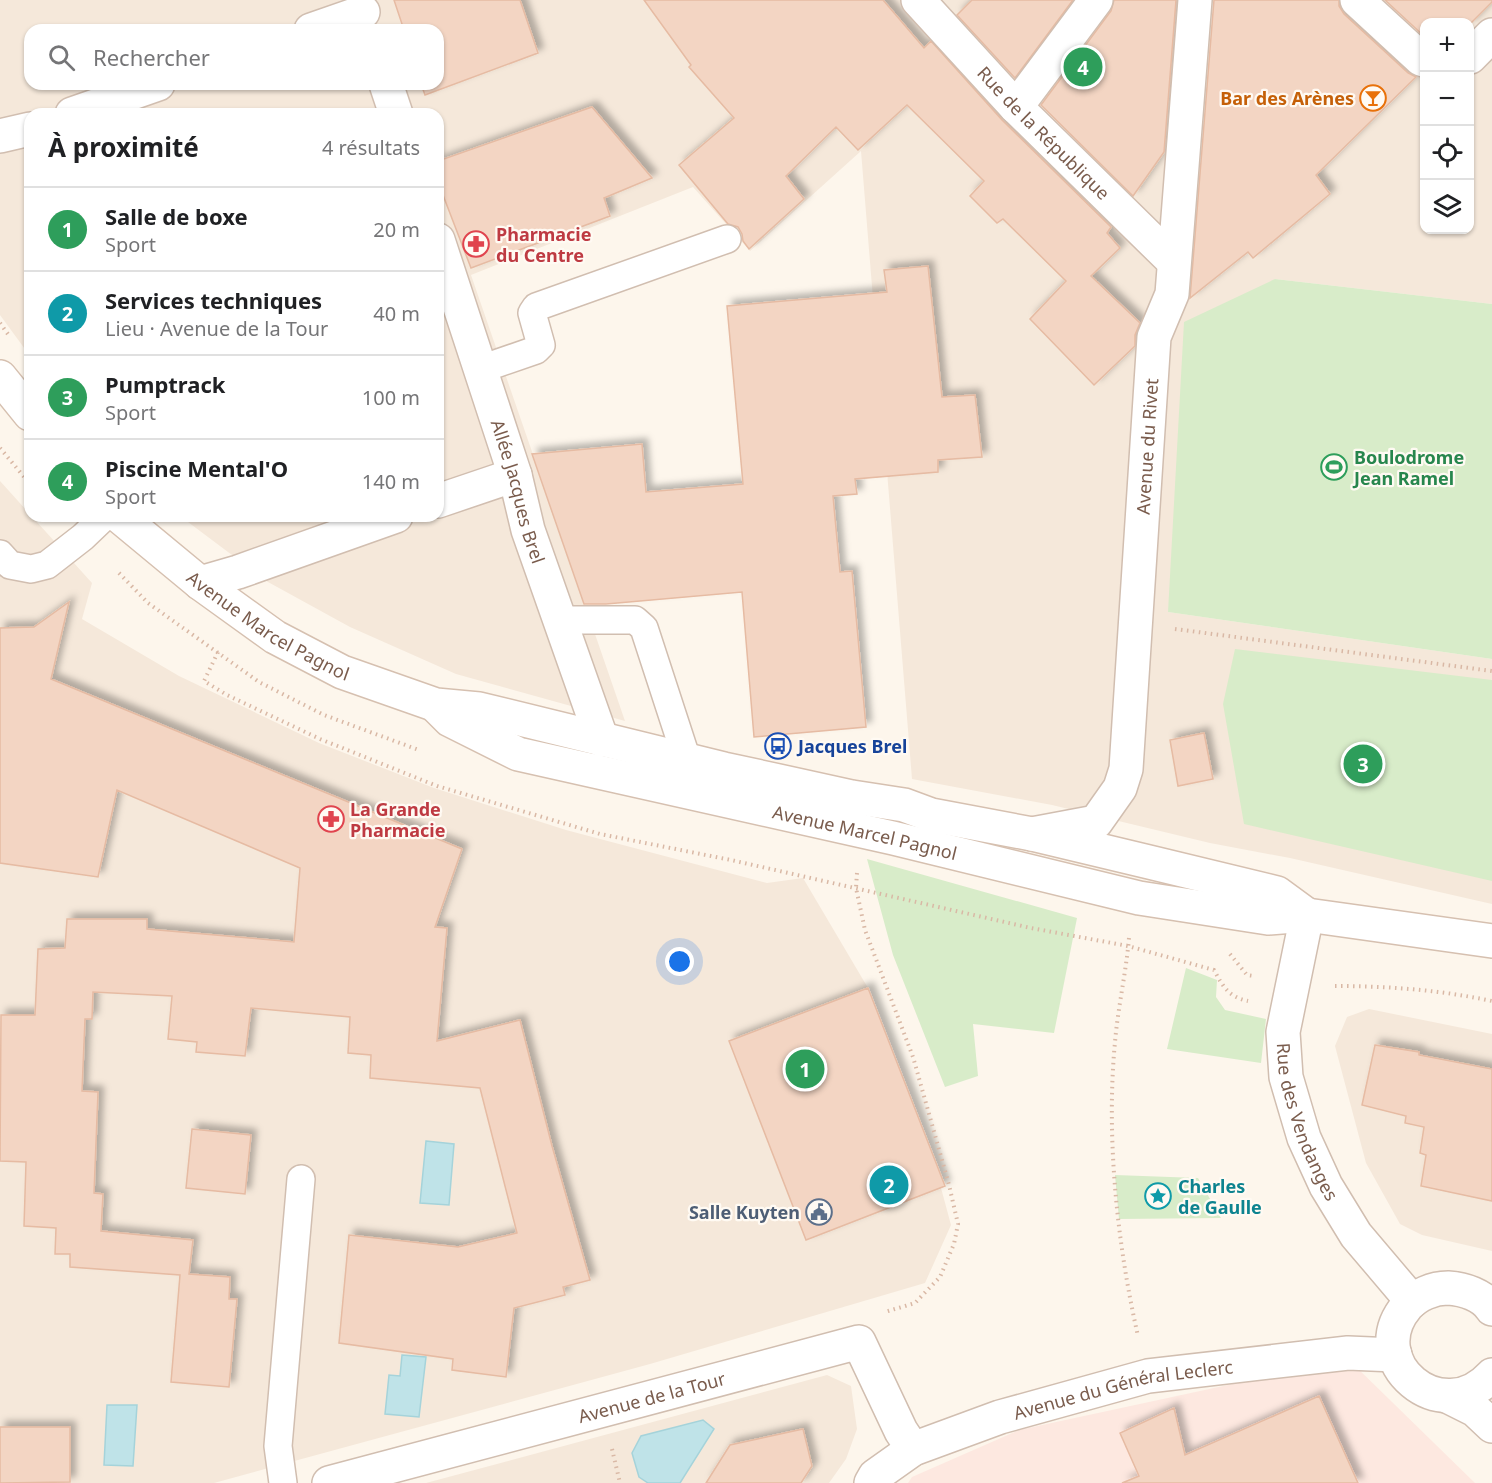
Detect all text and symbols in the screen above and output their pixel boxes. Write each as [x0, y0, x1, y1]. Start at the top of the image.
map controls [1420, 18, 1474, 234]
button: + [1420, 18, 1474, 72]
search box [24, 24, 444, 90]
icon: search [45, 41, 78, 74]
text: Rechercher [93, 42, 210, 72]
pin: 4 [1064, 44, 1102, 90]
street label: Rue de la République [972, 61, 1115, 205]
button: − [1420, 72, 1474, 126]
bar icon: Bar des Arènes [1358, 83, 1388, 113]
place label: Bar des Arènes [1220, 86, 1354, 110]
button: locate [1420, 126, 1474, 180]
text: À proximité [48, 129, 199, 165]
text: 4 résultats [322, 134, 420, 161]
button: layers [1420, 180, 1474, 234]
text: Salle de boxe [105, 201, 248, 231]
text: 1 [62, 216, 73, 243]
text: 20 m [373, 216, 420, 243]
place label: Pharmacie du Centre [496, 222, 591, 267]
pharmacy icon: Pharmacie du Centre [461, 229, 491, 259]
text: Sport [105, 231, 156, 258]
text: Services techniques [105, 285, 322, 315]
text: 2 [62, 300, 73, 327]
text: 40 m [373, 300, 420, 327]
text: Lieu · Avenue de la Tour [105, 315, 328, 342]
text: Pumptrack [105, 369, 225, 399]
street label: Avenue du Rivet [1131, 377, 1163, 515]
text: 3 [62, 384, 73, 411]
text: 100 m [362, 384, 420, 411]
text: Sport [105, 399, 156, 426]
street label: Allée Jacques Brel [486, 416, 551, 567]
place label: Boulodrome Jean Ramel [1352, 445, 1464, 490]
sports icon: Boulodrome Jean Ramel [1319, 452, 1349, 482]
text: Piscine Mental'O [105, 453, 288, 483]
text: 4 [62, 468, 73, 495]
text: 140 m [362, 468, 420, 495]
text: Sport [105, 483, 156, 510]
street label: Avenue Marcel Pagnol [182, 565, 353, 686]
bus stop icon: Jacques Brel [763, 731, 793, 761]
place label: Jacques Brel [796, 734, 907, 758]
pin: 3 [1344, 742, 1382, 786]
place label: La Grande Pharmacie [350, 797, 445, 842]
street label: Avenue Marcel Pagnol [770, 799, 959, 865]
pharmacy icon: La Grande Pharmacie [316, 804, 346, 834]
your location [665, 947, 694, 976]
street label: Rue des Vendanges [1272, 1042, 1344, 1205]
pin: 1 [786, 1046, 824, 1092]
pin: 2 [870, 1162, 908, 1208]
place label: Charles de Gaulle [1178, 1174, 1262, 1219]
place icon: Charles de Gaulle [1143, 1181, 1173, 1211]
public building icon: Salle Kuyten [804, 1197, 834, 1227]
place label: Salle Kuyten [689, 1200, 800, 1224]
street label: Avenue du Général Leclerc [1011, 1354, 1235, 1425]
street label: Avenue de la Tour [575, 1366, 729, 1428]

